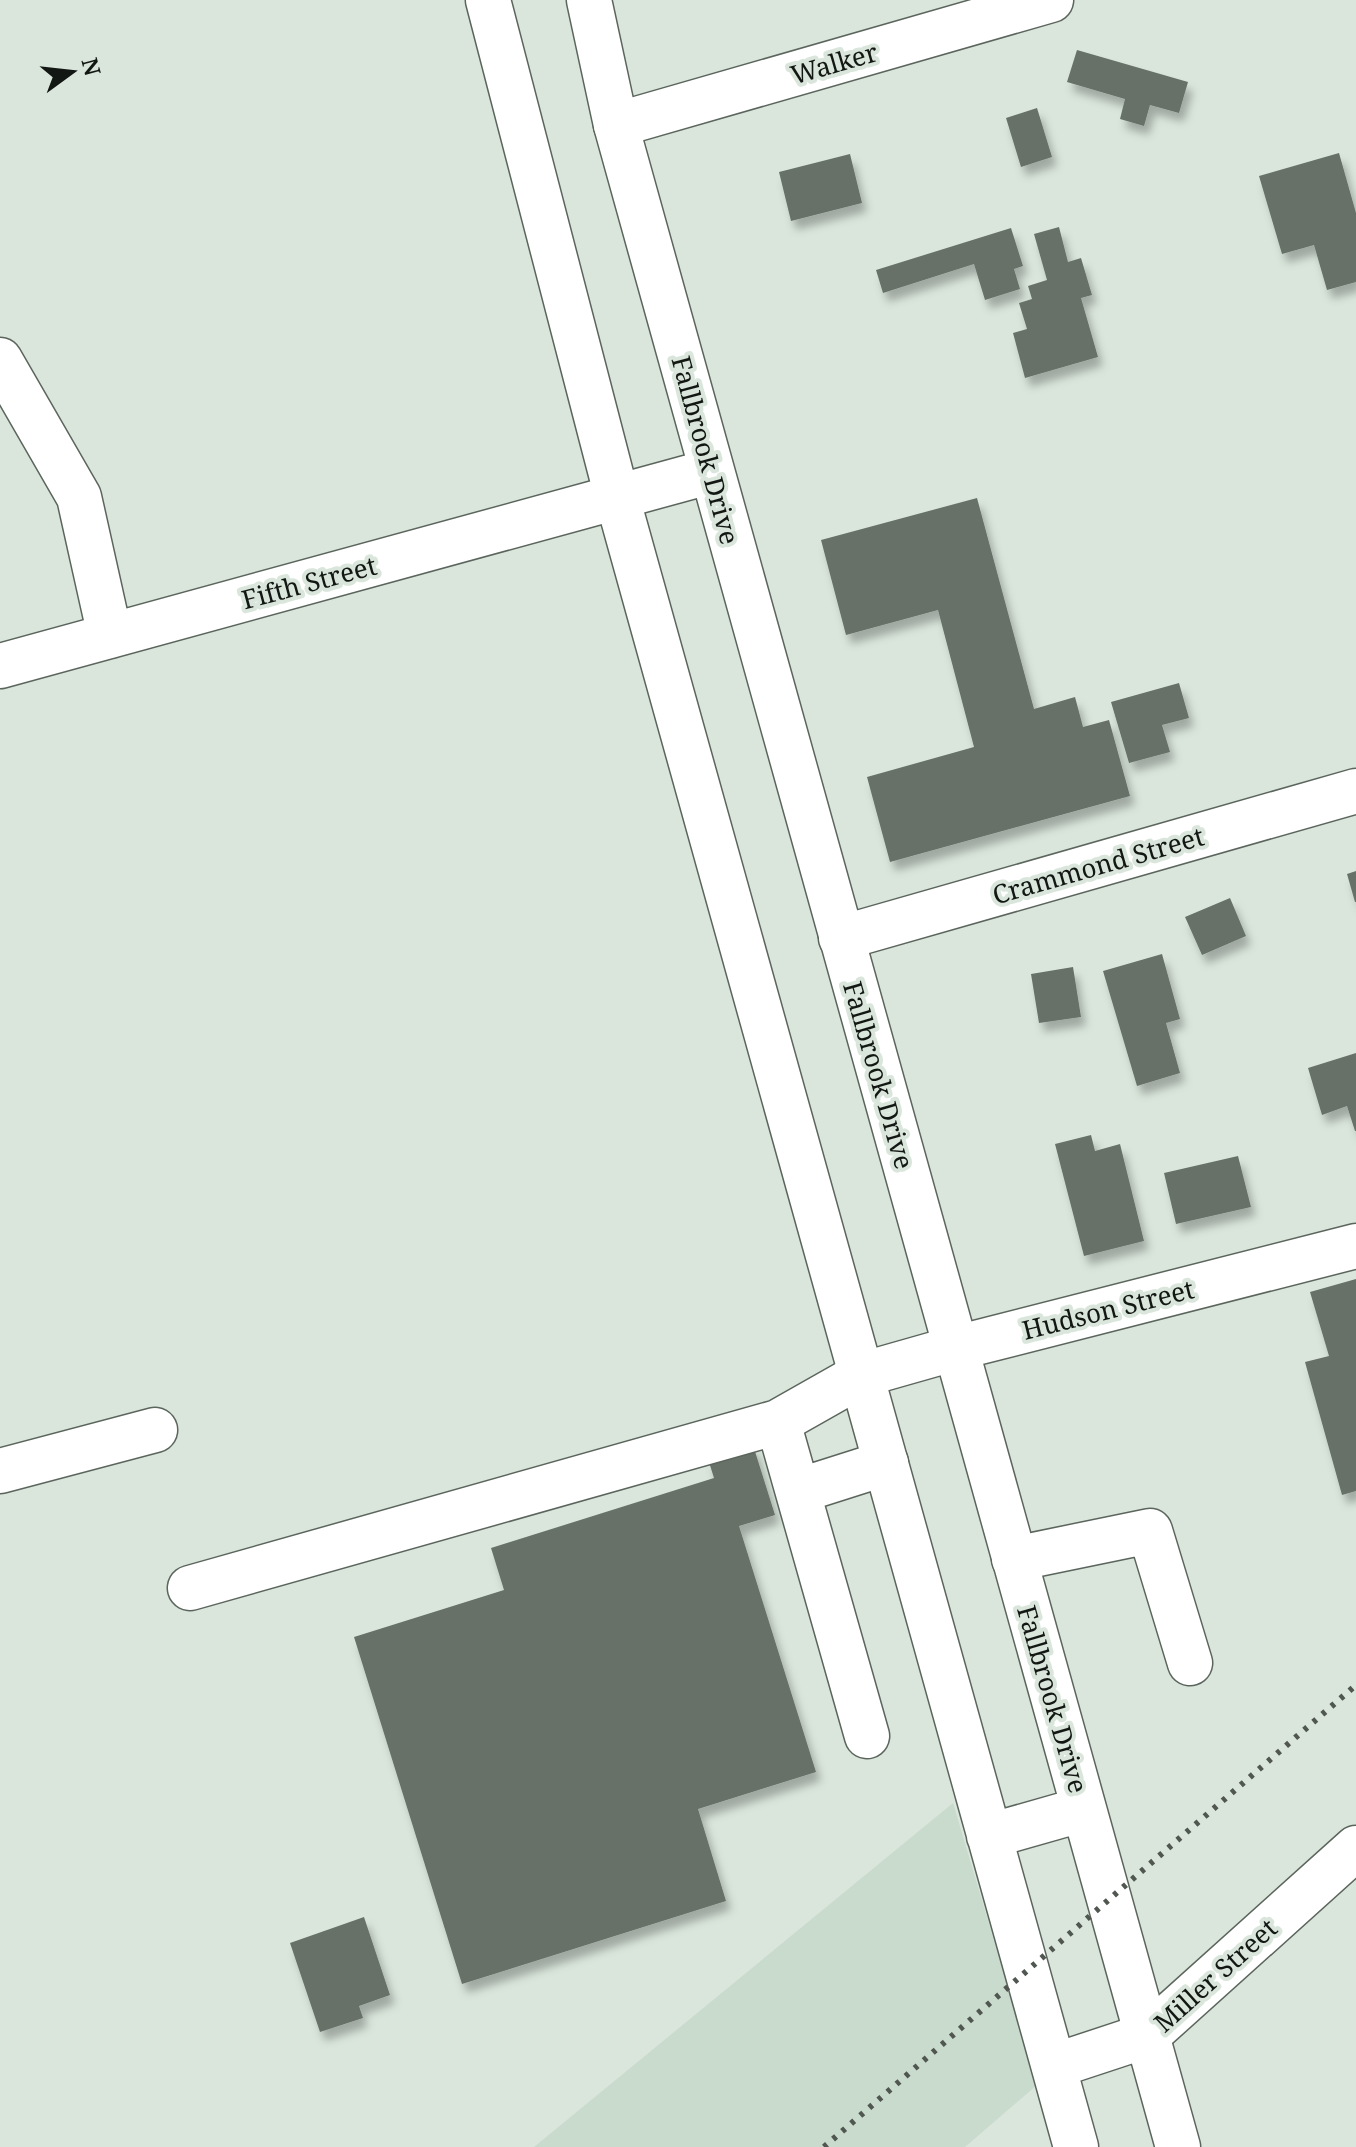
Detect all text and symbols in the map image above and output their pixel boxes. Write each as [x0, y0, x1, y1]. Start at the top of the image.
north arrow [32, 32, 112, 112]
street label: Walker [786, 33, 882, 93]
text: N [76, 54, 109, 79]
street label: Fallbrook Drive [664, 352, 748, 548]
street label: Fifth Street [238, 547, 380, 617]
street label: Crammond Street [988, 818, 1208, 912]
street label: Fallbrook Drive [835, 977, 923, 1173]
street label: Hudson Street [1018, 1270, 1198, 1348]
street label: Fallbrook Drive [1009, 1601, 1097, 1797]
street label: Miller Street [1146, 1910, 1284, 2040]

